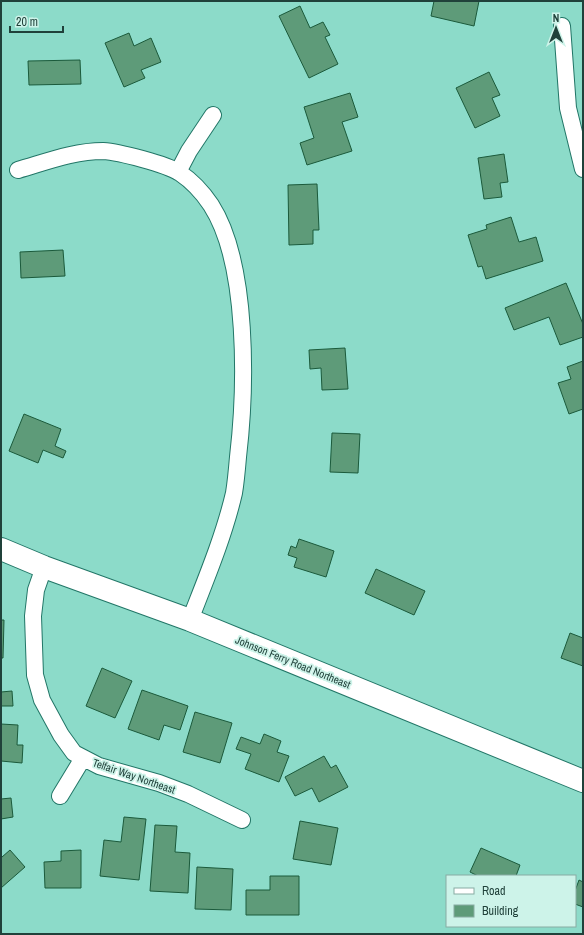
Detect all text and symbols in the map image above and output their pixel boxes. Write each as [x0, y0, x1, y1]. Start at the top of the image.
scale bar [10, 8, 63, 34]
north arrow [536, 8, 576, 48]
text: N [553, 11, 559, 25]
text: 20 m [16, 14, 38, 30]
street label: Johnson Ferry Road Northeast [233, 632, 353, 692]
street label: Telfair Way Northeast [91, 755, 178, 797]
legend [446, 875, 576, 927]
text: Road [482, 883, 506, 899]
text: Building [482, 903, 519, 919]

